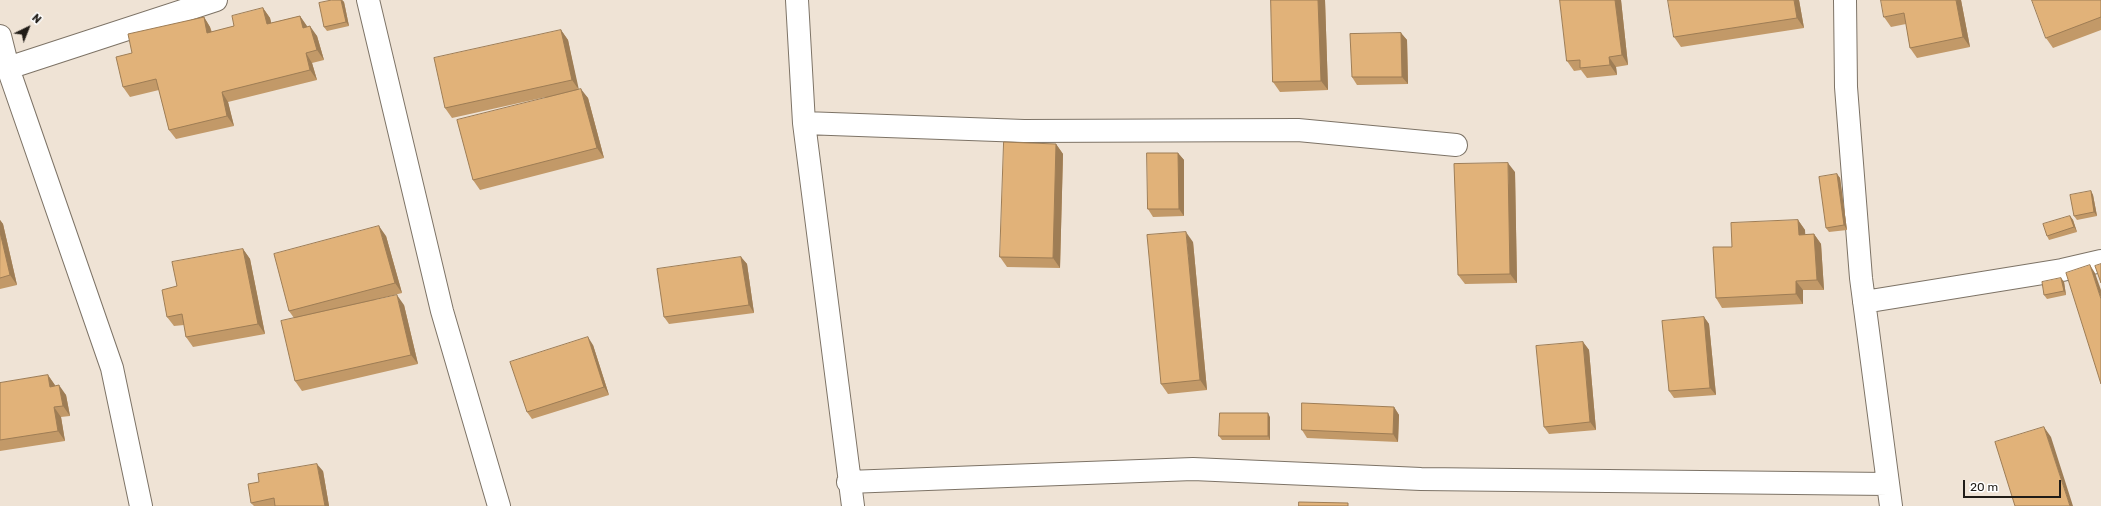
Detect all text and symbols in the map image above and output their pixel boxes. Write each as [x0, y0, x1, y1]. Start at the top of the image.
north arrow [8, 8, 48, 48]
text: N [29, 11, 44, 26]
scale bar [1965, 472, 2063, 498]
text: 20 m [1970, 480, 1998, 494]

